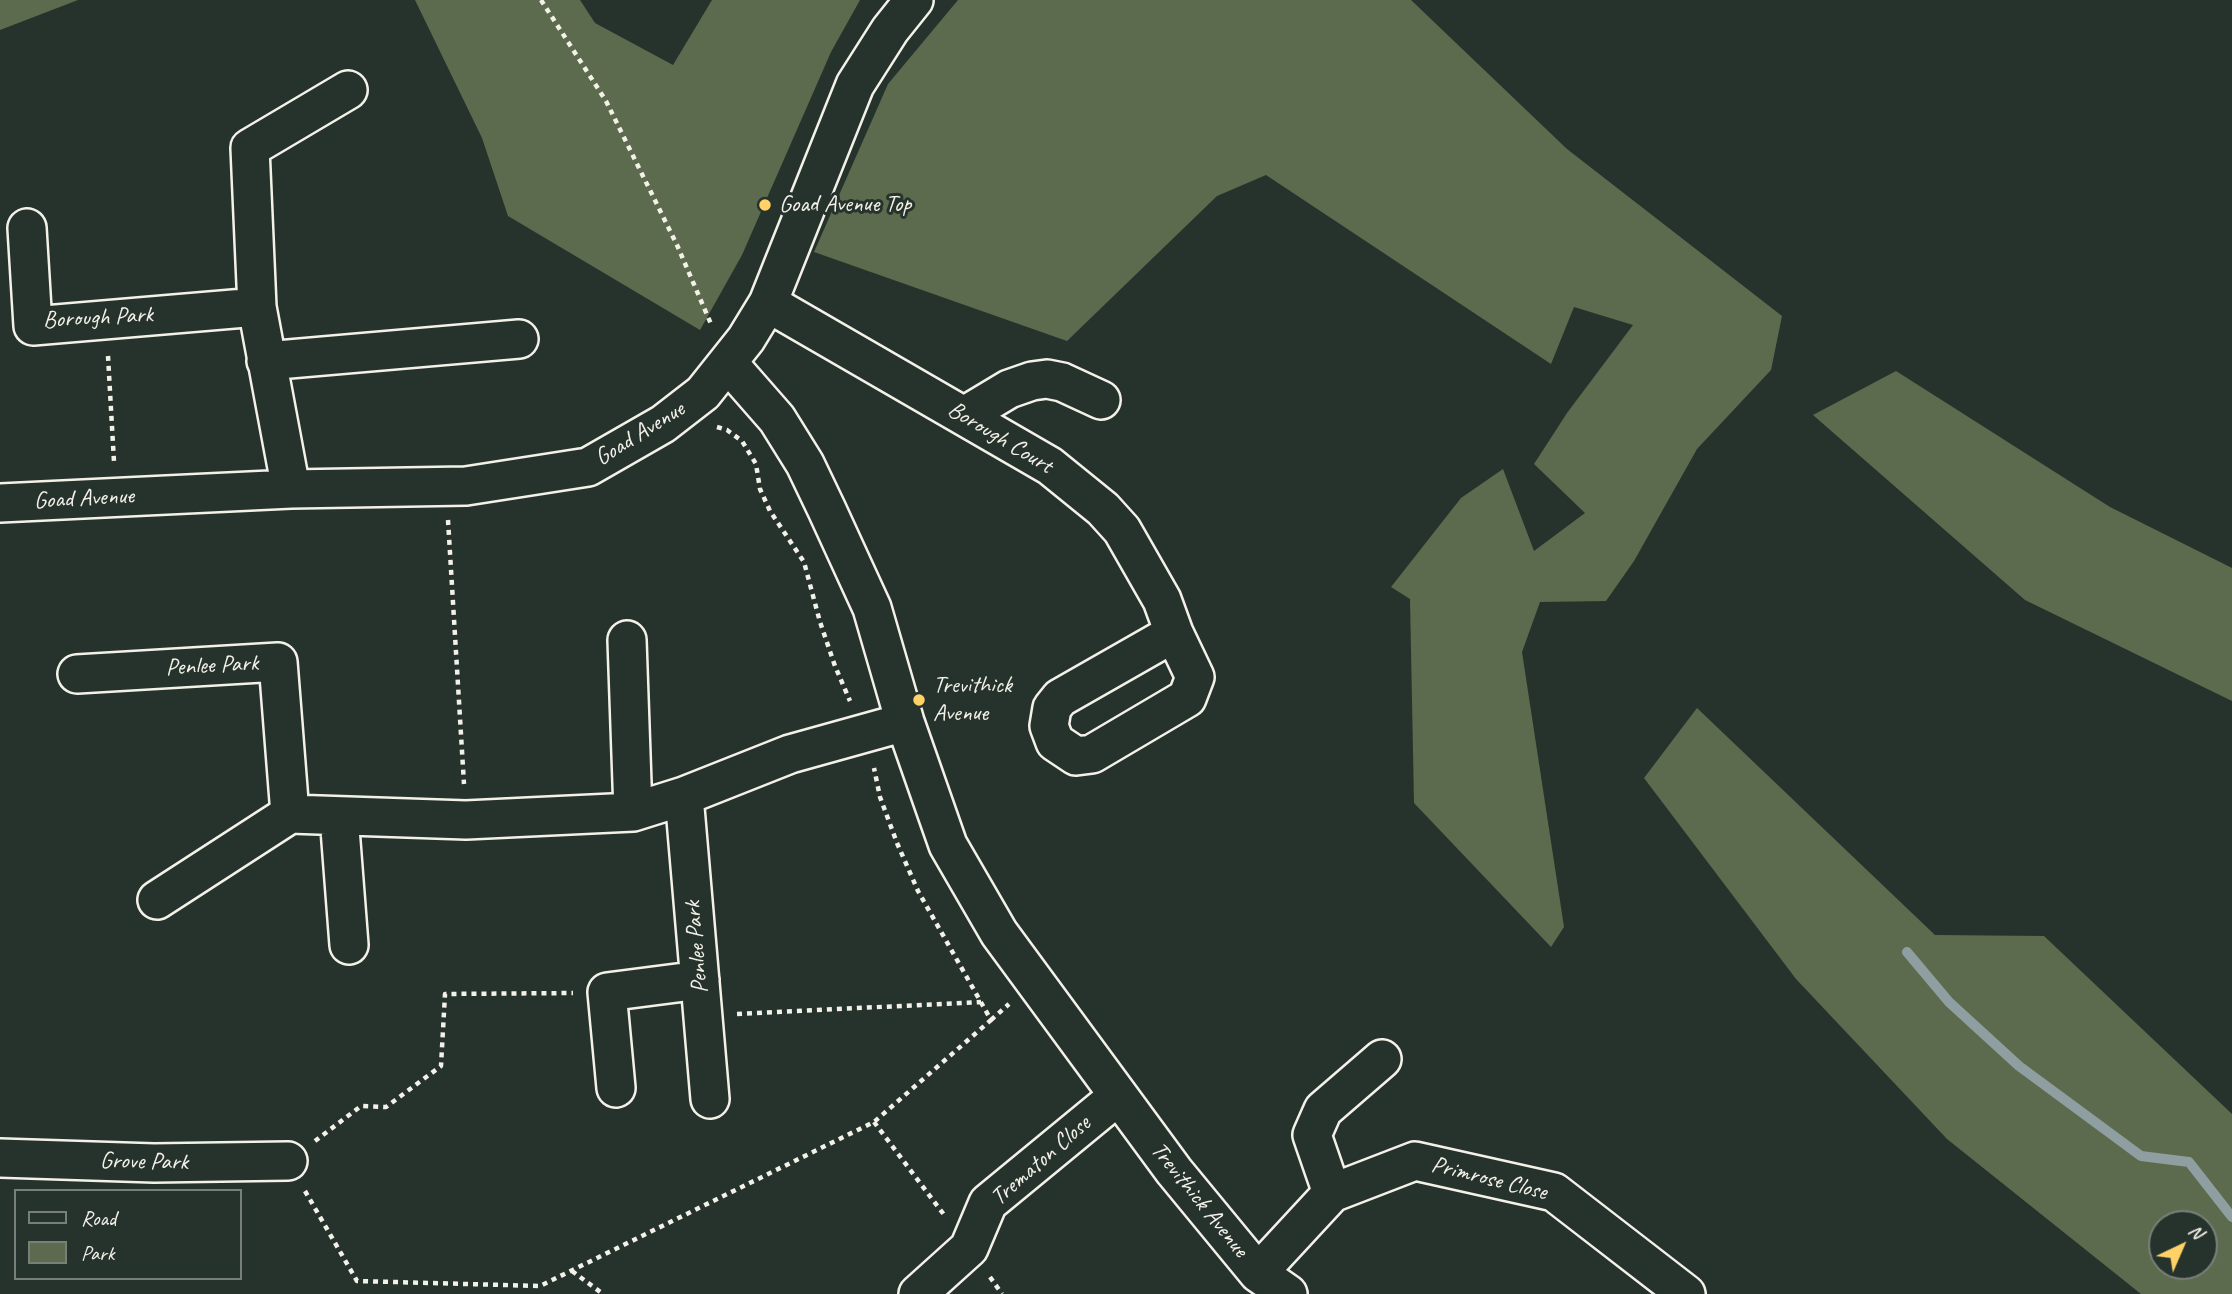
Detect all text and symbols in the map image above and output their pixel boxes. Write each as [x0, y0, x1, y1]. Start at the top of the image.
place label: Goad Avenue Top [779, 191, 911, 219]
marker: Goad Avenue Top [757, 197, 773, 213]
street label: Borough Park [42, 301, 154, 335]
street label: Goad Avenue [590, 395, 690, 473]
street label: Borough Court [942, 395, 1058, 481]
street label: Goad Avenue [33, 482, 135, 516]
street label: Penlee Park [165, 649, 259, 683]
place label: Trevithick Avenue [933, 672, 1012, 728]
marker: Trevithick Avenue [911, 692, 927, 708]
street label: Penlee Park [679, 900, 715, 994]
street label: Trematon Close [985, 1110, 1097, 1212]
street label: Trevithick Avenue [1144, 1137, 1254, 1263]
street label: Grove Park [100, 1147, 188, 1177]
street label: Primrose Close [1428, 1151, 1550, 1207]
legend [14, 1189, 242, 1280]
text: Road [81, 1205, 116, 1231]
north arrow [2148, 1210, 2218, 1280]
text: N [2184, 1219, 2209, 1244]
text: Park [81, 1240, 114, 1266]

